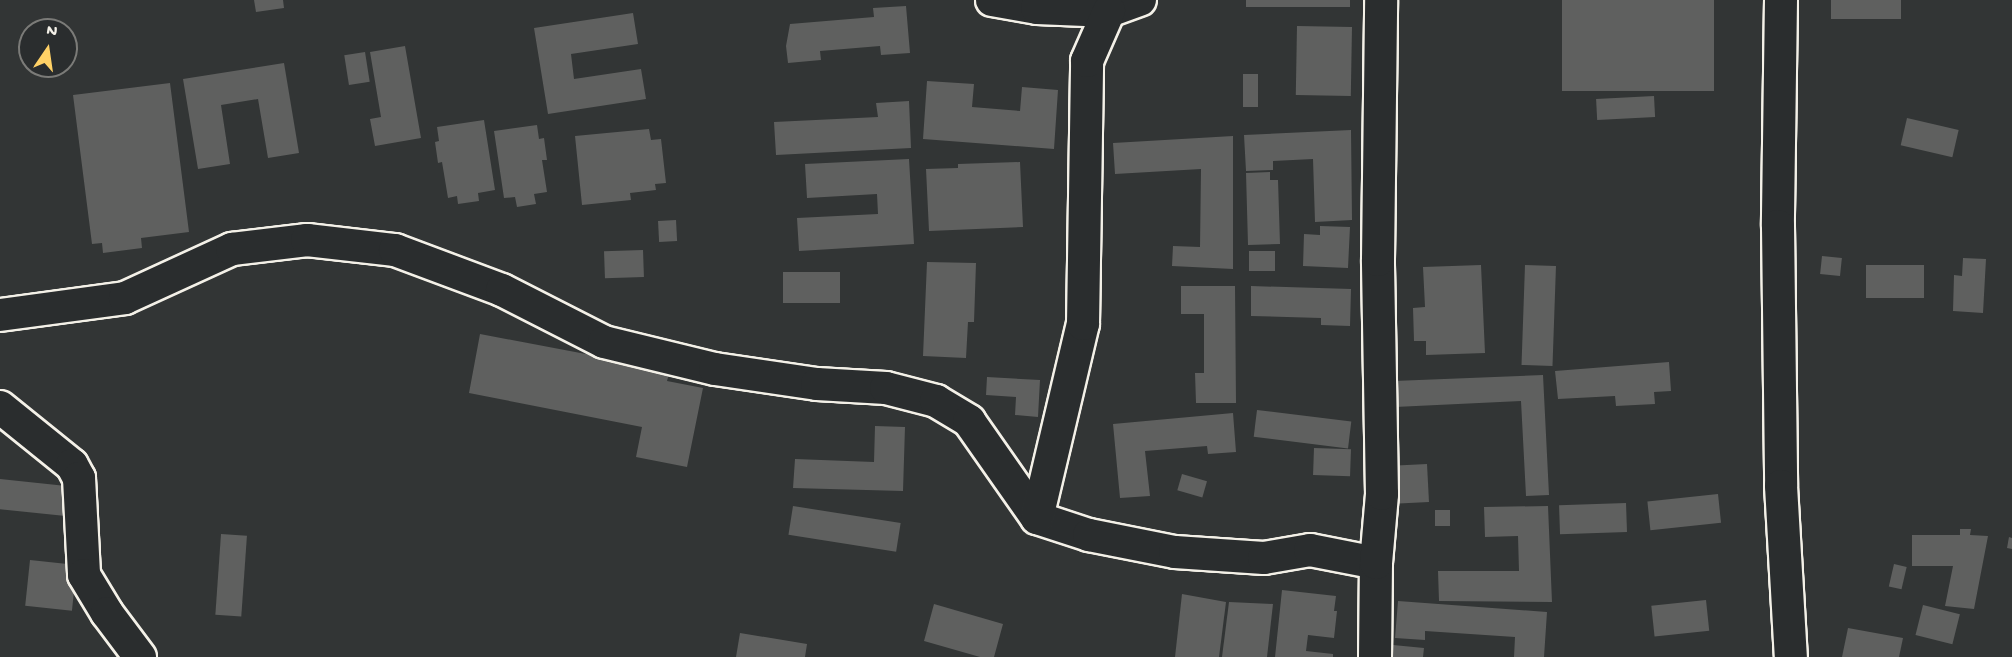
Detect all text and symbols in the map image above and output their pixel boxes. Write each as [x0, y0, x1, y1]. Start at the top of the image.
north arrow [18, 18, 78, 78]
text: N [44, 21, 59, 42]

